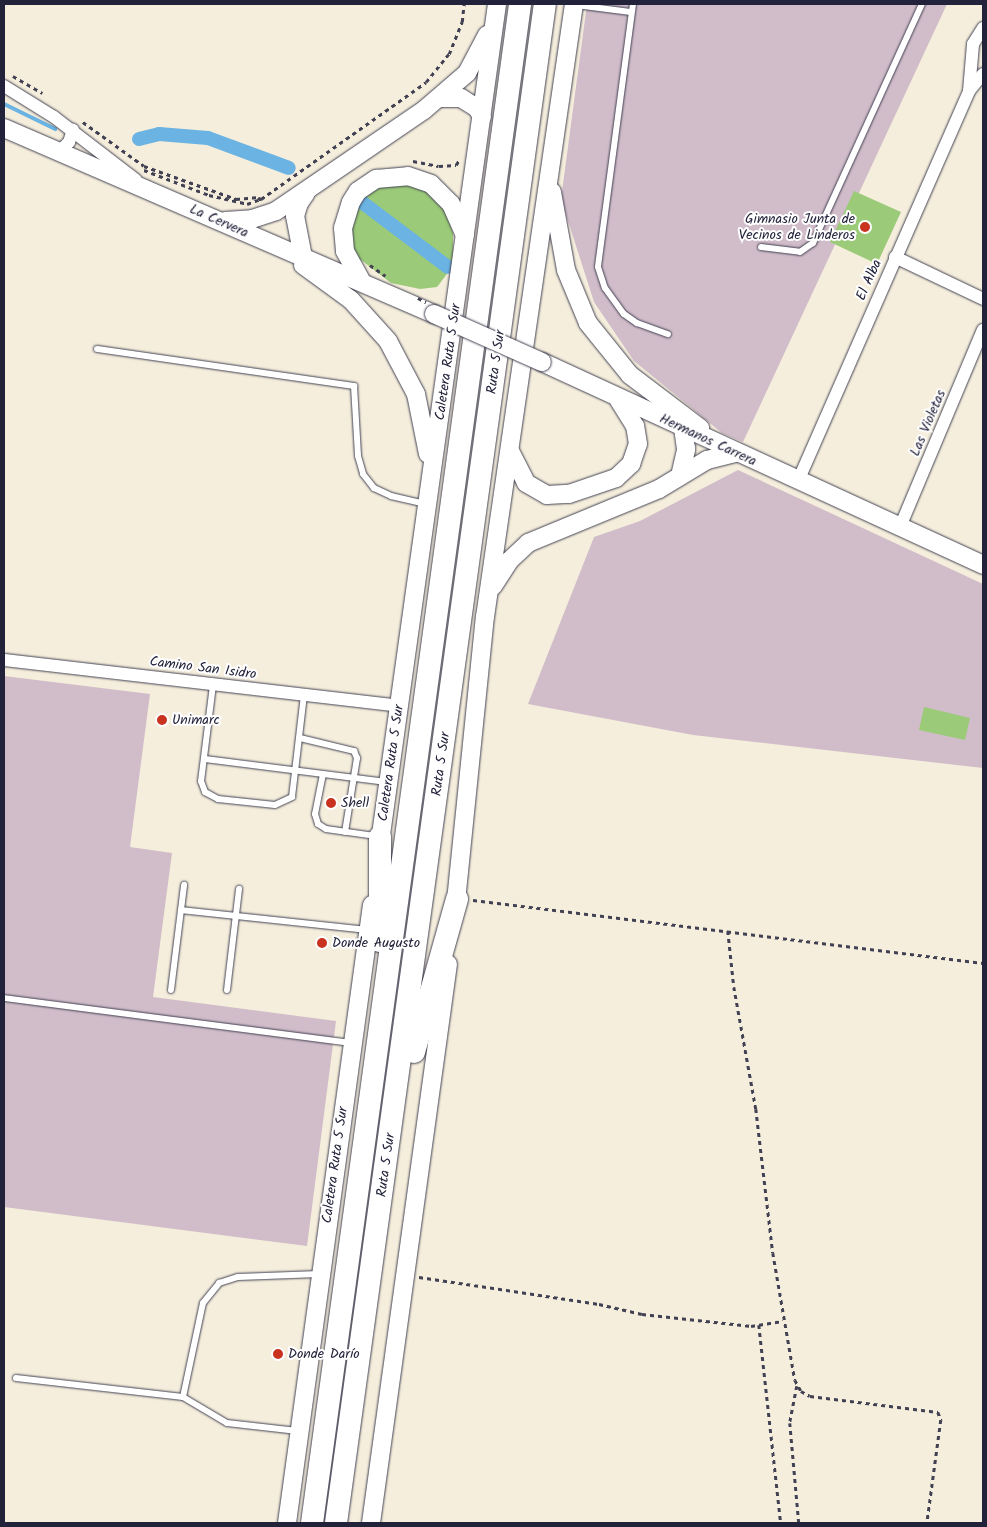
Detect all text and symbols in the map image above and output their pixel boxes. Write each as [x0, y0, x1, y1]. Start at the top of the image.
street label: La Cervera [187, 201, 251, 241]
place label: Gimnasio Junta de Vecinos de Linderos [739, 211, 855, 243]
marker: Gimnasio Junta de Vecinos de Linderos [859, 221, 871, 233]
street label: El Alba [853, 257, 885, 303]
street label: Caletera Ruta 5 Sur [431, 303, 465, 421]
street label: Ruta 5 Sur [483, 329, 509, 395]
street label: Las Violetas [906, 387, 950, 459]
street label: Hermanos Carrera [657, 410, 759, 470]
street label: Camino San Isidro [149, 653, 257, 683]
street label: Caletera Ruta 5 Sur [374, 704, 408, 822]
place label: Unimarc [172, 712, 220, 728]
marker: Unimarc [156, 714, 168, 726]
street label: Ruta 5 Sur [428, 731, 454, 797]
place label: Shell [341, 795, 369, 811]
marker: Shell [325, 797, 337, 809]
place label: Donde Augusto [332, 935, 420, 951]
marker: Donde Augusto [316, 937, 328, 949]
street label: Caletera Ruta 5 Sur [318, 1106, 352, 1224]
street label: Ruta 5 Sur [373, 1132, 399, 1198]
place label: Donde Darío [288, 1346, 360, 1362]
marker: Donde Darío [272, 1348, 284, 1360]

